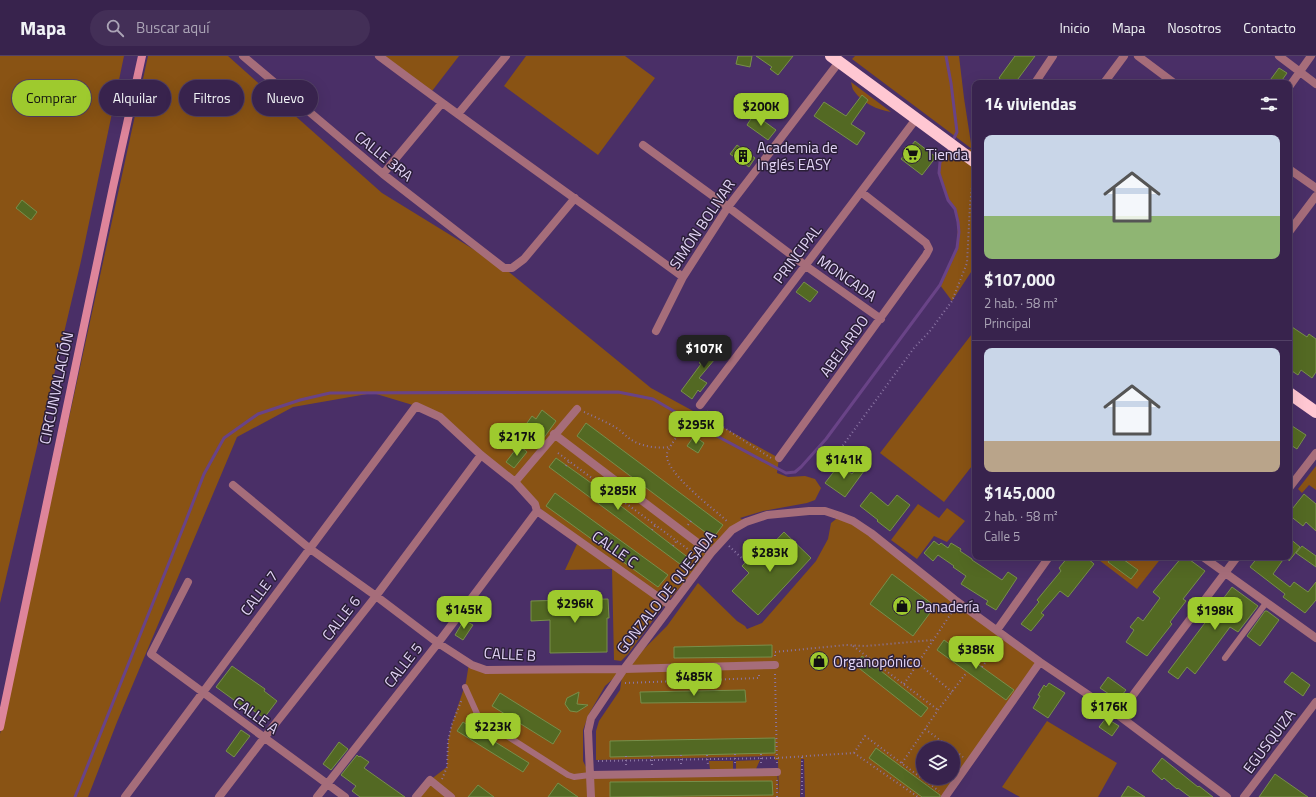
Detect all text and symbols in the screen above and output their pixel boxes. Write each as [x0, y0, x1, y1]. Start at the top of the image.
search box [90, 10, 370, 46]
text: Mapa [20, 13, 66, 42]
text: Buscar aquí [136, 16, 209, 39]
icon: search [104, 17, 126, 39]
text: Inicio [1059, 17, 1090, 38]
text: Mapa [1112, 17, 1145, 38]
text: Nosotros [1167, 17, 1221, 38]
text: Contacto [1243, 17, 1296, 38]
chip: Comprar [12, 80, 91, 116]
chip: Alquilar [99, 80, 171, 116]
chip: Filtros [179, 80, 244, 116]
chip: Nuevo [252, 80, 318, 116]
text: 14 viviendas [984, 91, 1077, 117]
pin: $200K [733, 93, 789, 127]
icon: filters [1258, 93, 1280, 115]
text: $200K [743, 96, 779, 116]
street label: CALLE 3RA [350, 125, 418, 187]
place label: Academia de Inglés EASY [757, 136, 838, 176]
supermarket icon: Tienda [901, 143, 923, 165]
place label: Tienda [926, 143, 969, 166]
building icon: Academia de Inglés EASY [732, 145, 754, 167]
icon: home [1096, 161, 1168, 233]
street label: SIMÓN BOLIVAR [663, 174, 741, 274]
street label: PRINCIPAL [767, 220, 827, 288]
street label: MONCADA [812, 249, 882, 307]
text: $107,000 [984, 267, 1055, 293]
text: 2 hab. · 58 m² [984, 293, 1058, 313]
street label: ABELARDO [814, 310, 874, 382]
text: Principal [984, 313, 1031, 333]
street label: CIRCUNVALACIÓN [33, 330, 79, 446]
pin: $107K [676, 335, 732, 369]
text: $107K [686, 338, 722, 358]
icon: home [1096, 374, 1168, 446]
pin: $295K [668, 411, 724, 445]
text: $295K [678, 414, 714, 434]
pin: $217K [489, 423, 545, 457]
text: $217K [499, 426, 535, 446]
pin: $141K [816, 446, 872, 480]
text: $141K [826, 449, 862, 469]
pin: $285K [590, 477, 646, 511]
text: $285K [600, 480, 636, 500]
text: $145,000 [984, 480, 1055, 506]
text: 2 hab. · 58 m² [984, 506, 1058, 526]
street label: CALLE C [587, 525, 643, 573]
street label: GONZALO DE QUESADA [611, 525, 722, 658]
text: Calle 5 [984, 526, 1020, 546]
pin: $283K [742, 539, 798, 573]
text: $283K [752, 542, 788, 562]
street label: CALLE 7 [234, 566, 284, 620]
pin: $296K [547, 590, 603, 624]
street label: CALLE 6 [316, 591, 366, 645]
text: $296K [557, 593, 593, 613]
shop icon: Panadería [891, 595, 913, 617]
place label: Panadería [916, 595, 980, 618]
pin: $145K [436, 596, 492, 630]
pin: $198K [1187, 597, 1243, 631]
text: $145K [446, 599, 482, 619]
text: $198K [1197, 600, 1233, 620]
pin: $385K [948, 636, 1004, 670]
street label: CALLE 5 [378, 638, 428, 692]
text: $385K [958, 639, 994, 659]
street label: CALLE B [483, 641, 537, 667]
shop icon: Organopónico [808, 650, 830, 672]
place label: Organopónico [833, 650, 921, 673]
pin: $485K [666, 663, 722, 697]
text: $485K [676, 666, 712, 686]
street label: CALLE A [228, 690, 284, 740]
pin: $176K [1081, 693, 1137, 727]
text: $176K [1091, 696, 1127, 716]
street label: EGUSQUIZA [1237, 704, 1301, 778]
pin: $223K [465, 713, 521, 747]
text: $223K [475, 716, 511, 736]
map controls [916, 741, 960, 785]
button: layers [916, 741, 960, 785]

